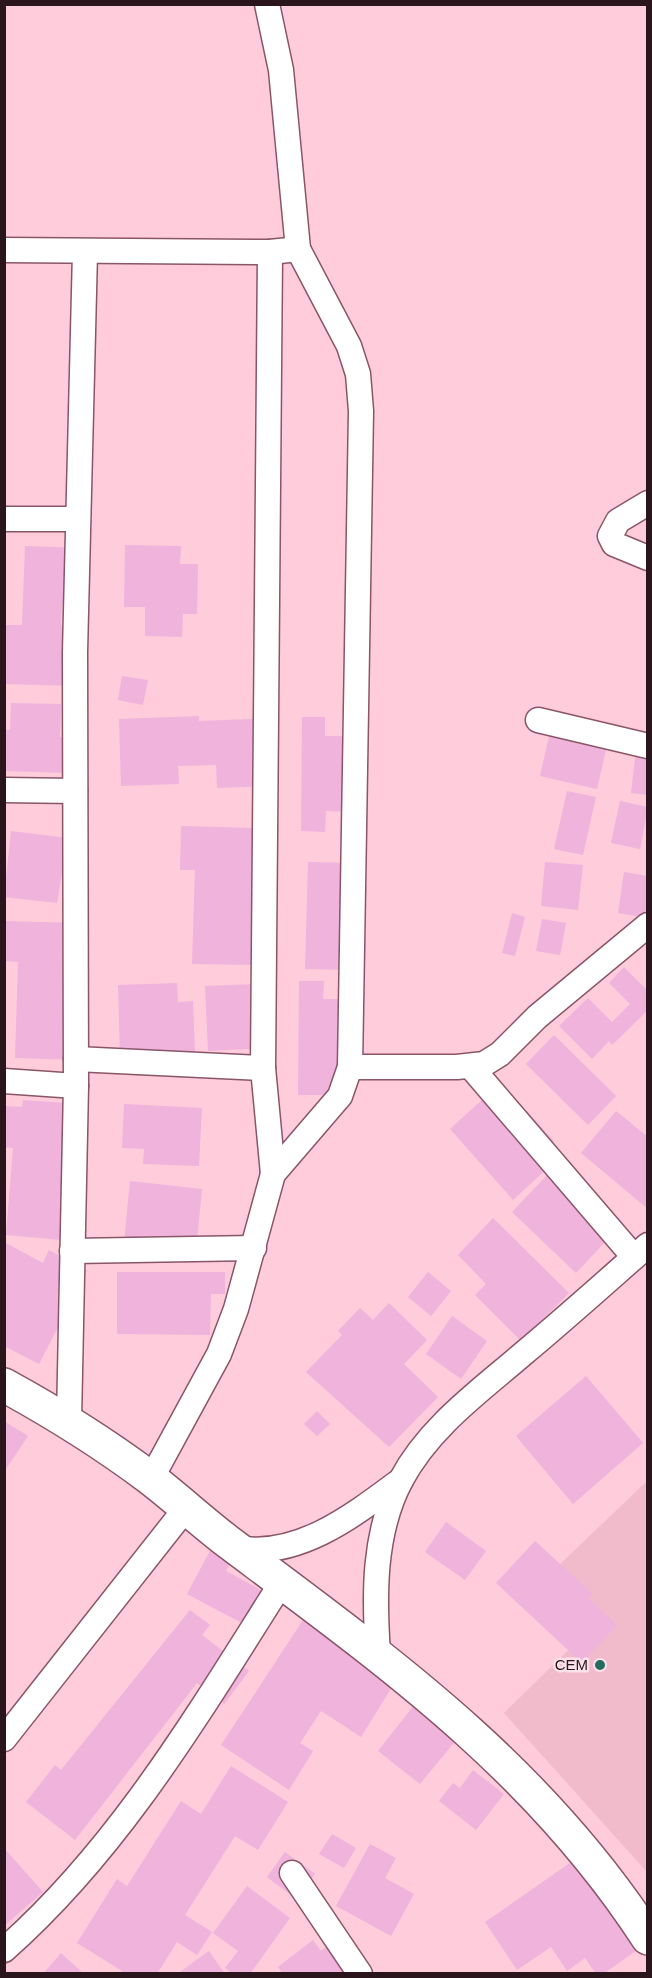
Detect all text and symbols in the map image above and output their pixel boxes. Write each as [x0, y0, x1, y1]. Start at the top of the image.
place label: CEM [555, 1656, 588, 1673]
marker: CEM [593, 1658, 607, 1672]

